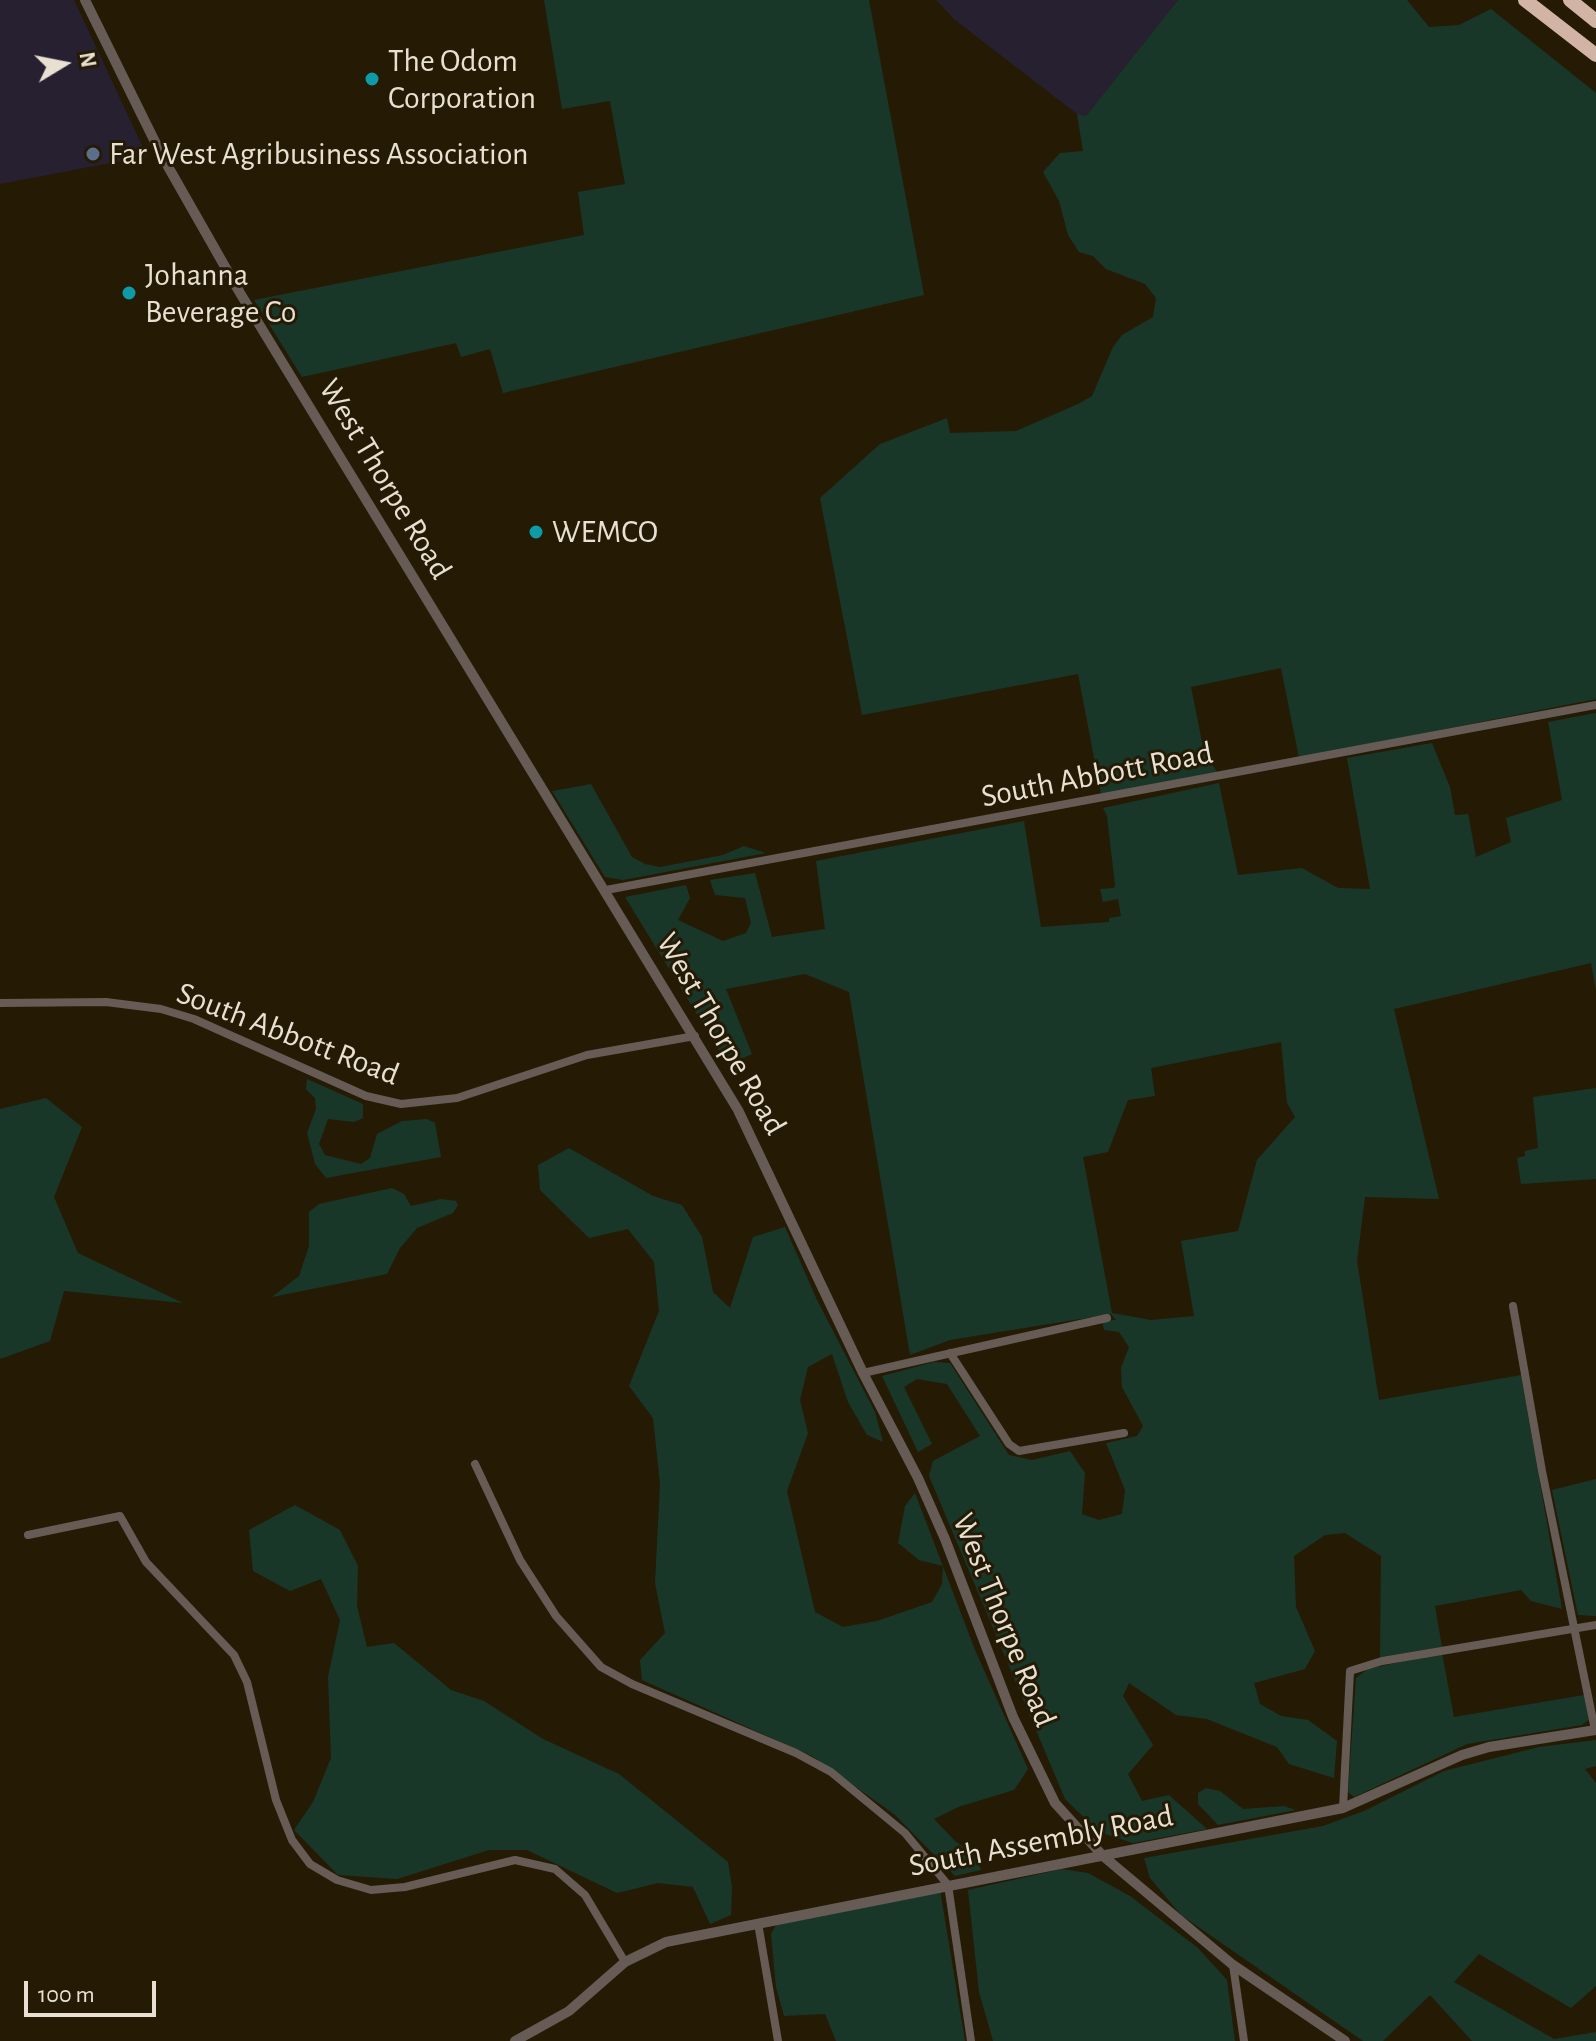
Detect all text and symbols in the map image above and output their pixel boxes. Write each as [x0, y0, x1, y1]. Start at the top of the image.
north arrow [24, 24, 104, 104]
place label: The Odom Corporation [388, 42, 536, 117]
text: N [75, 50, 100, 69]
marker: The Odom Corporation [363, 70, 381, 88]
place label: Far West Agribusiness Association [109, 135, 529, 173]
marker: Far West Agribusiness Association [84, 145, 102, 163]
place label: Johanna Beverage Co [145, 256, 297, 331]
marker: Johanna Beverage Co [120, 284, 138, 302]
street label: West Thorpe Road [310, 372, 460, 586]
place label: WEMCO [552, 513, 658, 551]
marker: WEMCO [527, 523, 545, 541]
street label: South Abbott Road [978, 734, 1216, 816]
street label: West Thorpe Road [648, 926, 794, 1142]
street label: South Abbott Road [171, 974, 405, 1094]
street label: West Thorpe Road [944, 1508, 1064, 1732]
street label: South Assembly Road [906, 1797, 1176, 1885]
scale bar [28, 1965, 160, 2015]
text: 100 m [38, 1983, 95, 2007]

